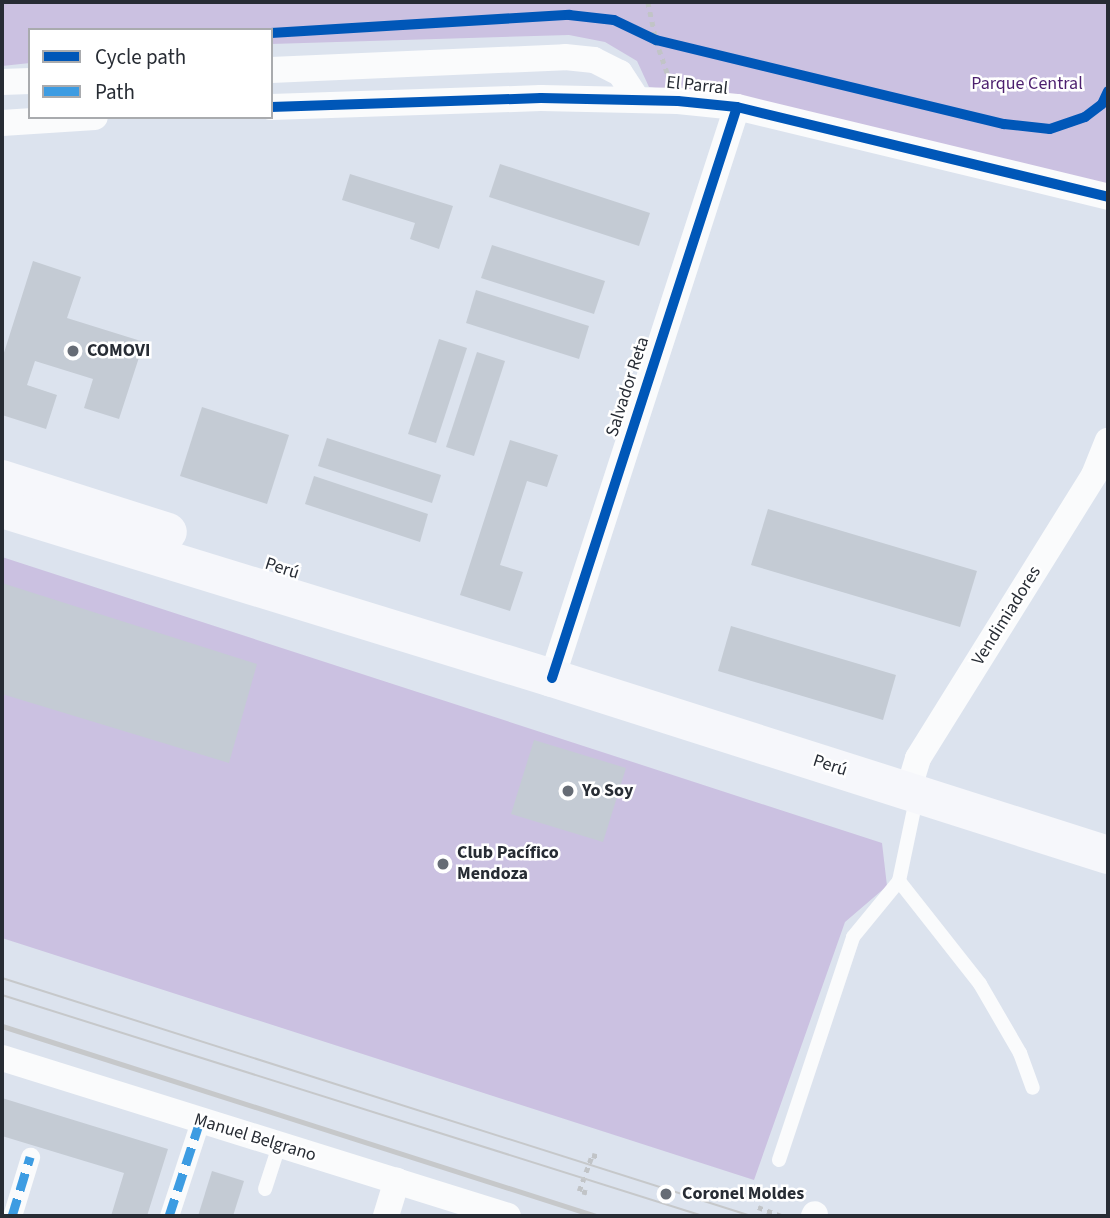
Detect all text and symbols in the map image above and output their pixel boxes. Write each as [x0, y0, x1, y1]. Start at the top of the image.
legend [28, 28, 273, 119]
text: Cycle path [95, 42, 186, 72]
street label: El Parral [665, 72, 729, 100]
park label: Parque Central [971, 73, 1083, 95]
text: Path [95, 77, 135, 107]
street label: Salvador Reta [602, 334, 654, 440]
place label: COMOVI [87, 340, 150, 362]
marker: COMOVI [65, 343, 81, 359]
street label: Perú [262, 553, 302, 585]
street label: Vendimiadores [968, 562, 1046, 670]
street label: Perú [810, 750, 850, 782]
place label: Yo Soy [582, 780, 633, 802]
marker: Yo Soy [560, 783, 576, 799]
place label: Club Pacífico Mendoza [457, 843, 559, 886]
marker: Club Pacífico Mendoza [435, 856, 451, 872]
street label: Manuel Belgrano [191, 1109, 319, 1167]
place label: Coronel Moldes [682, 1183, 804, 1205]
marker: Coronel Moldes [656, 1184, 676, 1204]

